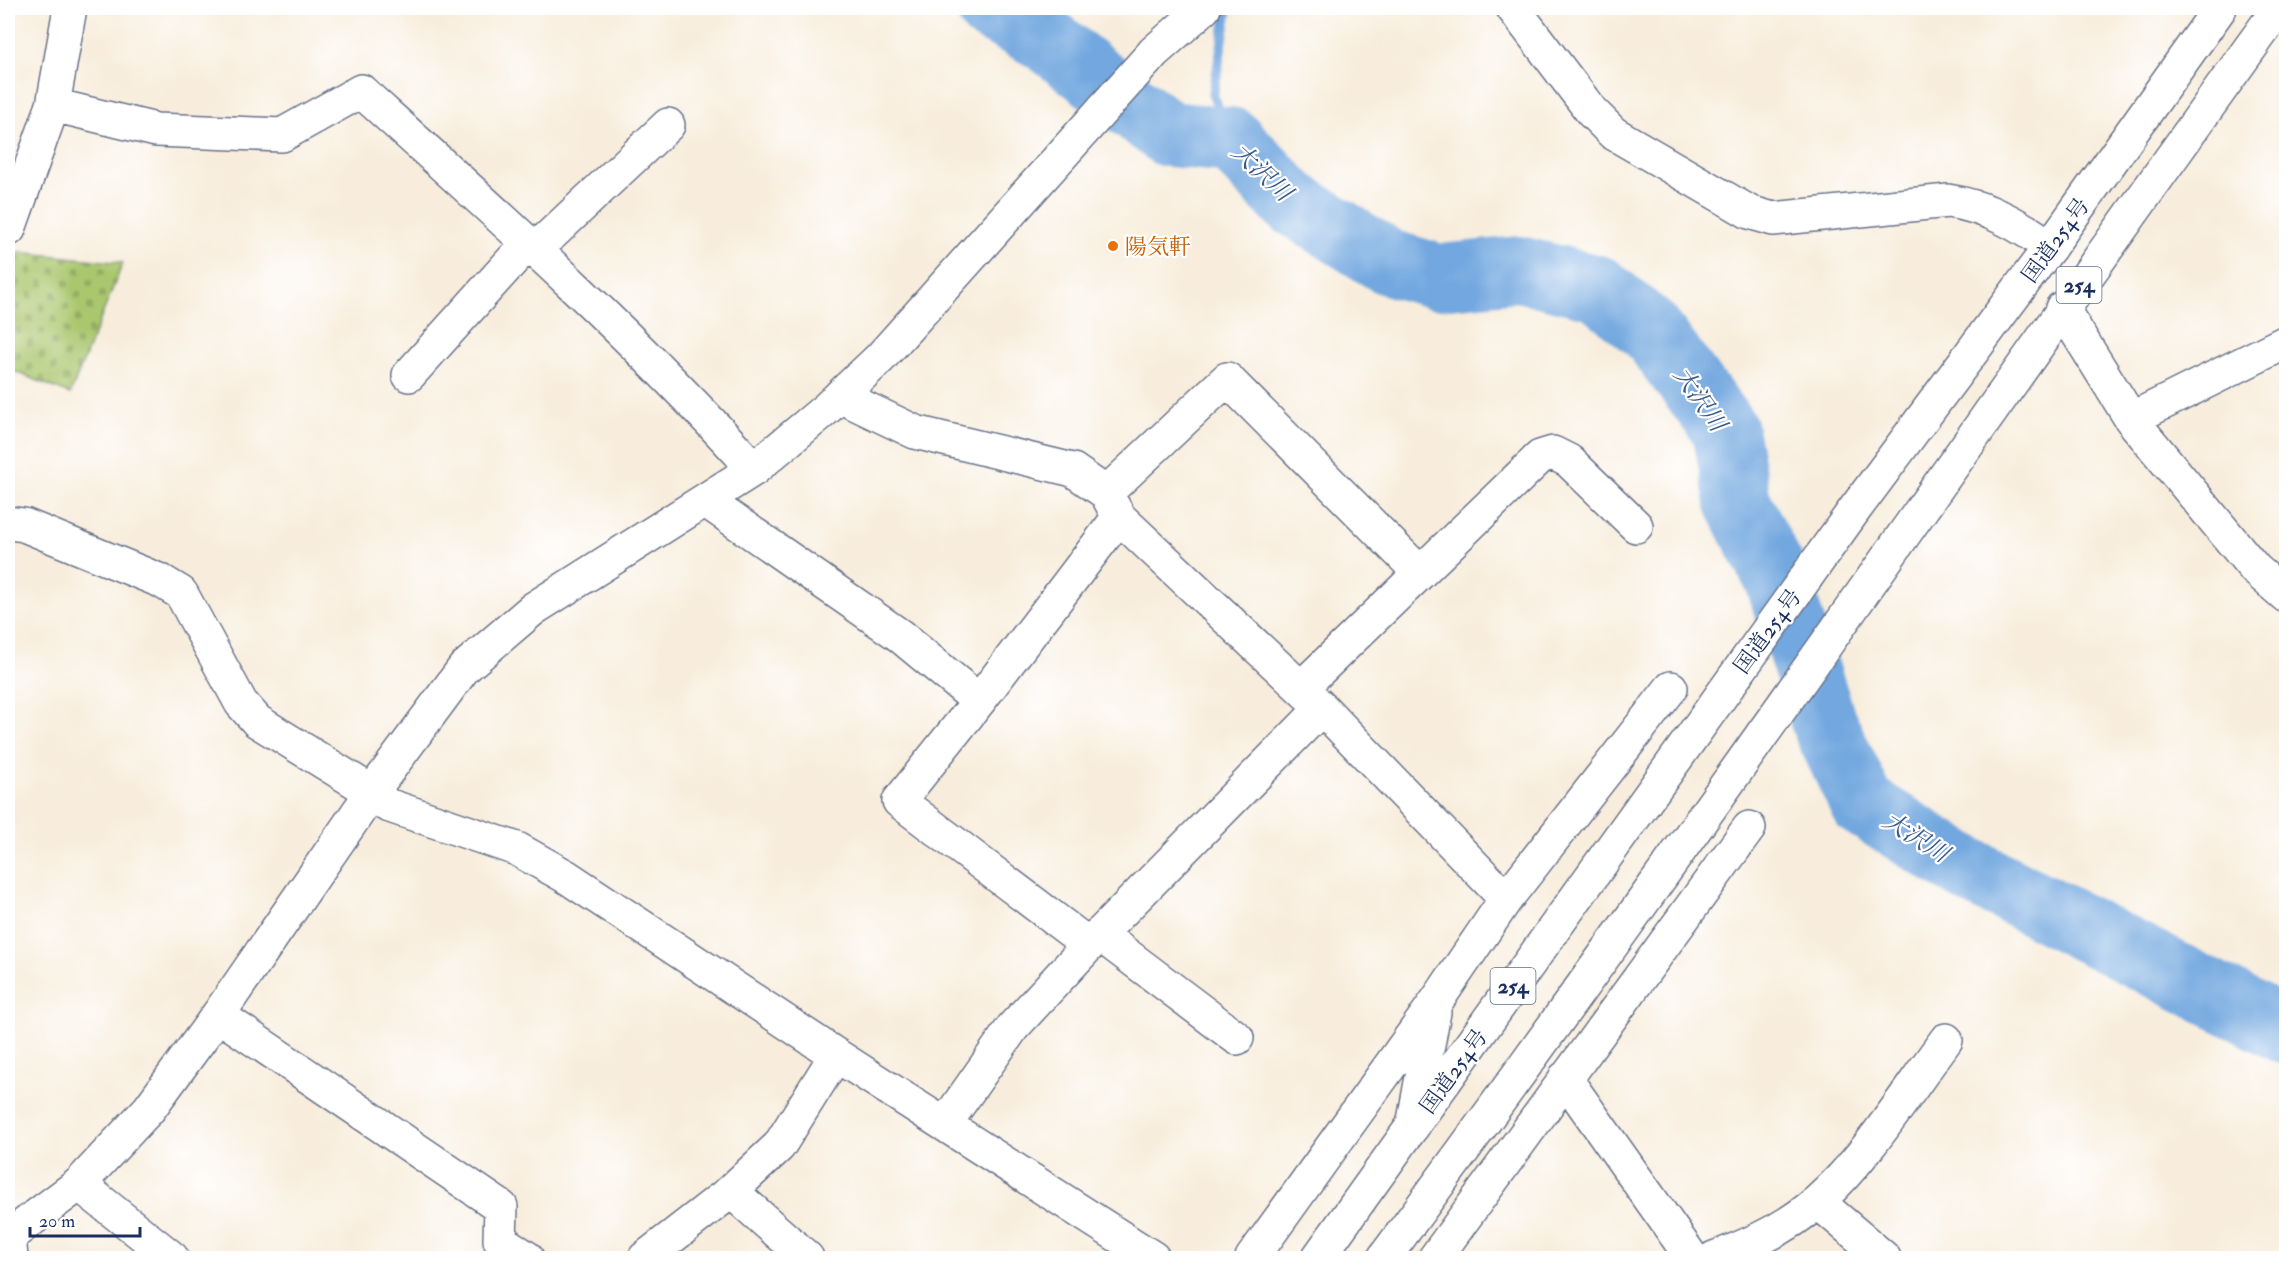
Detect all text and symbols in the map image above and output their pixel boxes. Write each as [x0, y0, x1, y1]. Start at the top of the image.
water label: 大沢川 [1225, 136, 1301, 210]
street label: 国道254号 [2016, 193, 2094, 287]
place label: 陽気軒 [1125, 233, 1191, 261]
marker: 陽気軒 [1106, 239, 1120, 253]
road number: 254 [2056, 267, 2102, 303]
water label: 大沢川 [1666, 361, 1735, 440]
street label: 国道254号 [1728, 584, 1808, 679]
water label: 大沢川 [1877, 805, 1957, 871]
road number: 254 [1490, 968, 1536, 1004]
street label: 国道254号 [1414, 1024, 1494, 1119]
scale bar [30, 1200, 140, 1238]
text: 20 m [39, 1210, 75, 1233]

